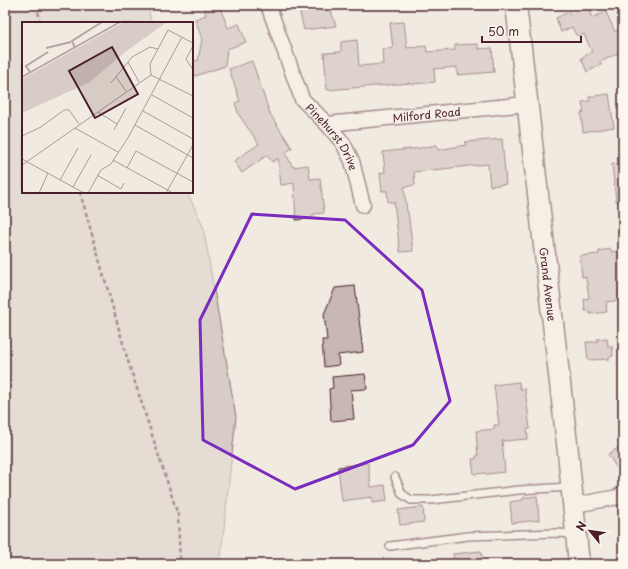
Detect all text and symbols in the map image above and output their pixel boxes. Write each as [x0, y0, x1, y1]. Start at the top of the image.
scale bar [482, 18, 581, 44]
inset map [22, 22, 193, 193]
text: 50 m [488, 22, 519, 40]
street label: Pinehurst Drive [302, 99, 363, 172]
street label: Milford Road [392, 102, 461, 126]
street label: Grand Avenue [536, 246, 561, 322]
north arrow [570, 511, 610, 551]
text: N [571, 518, 591, 534]

